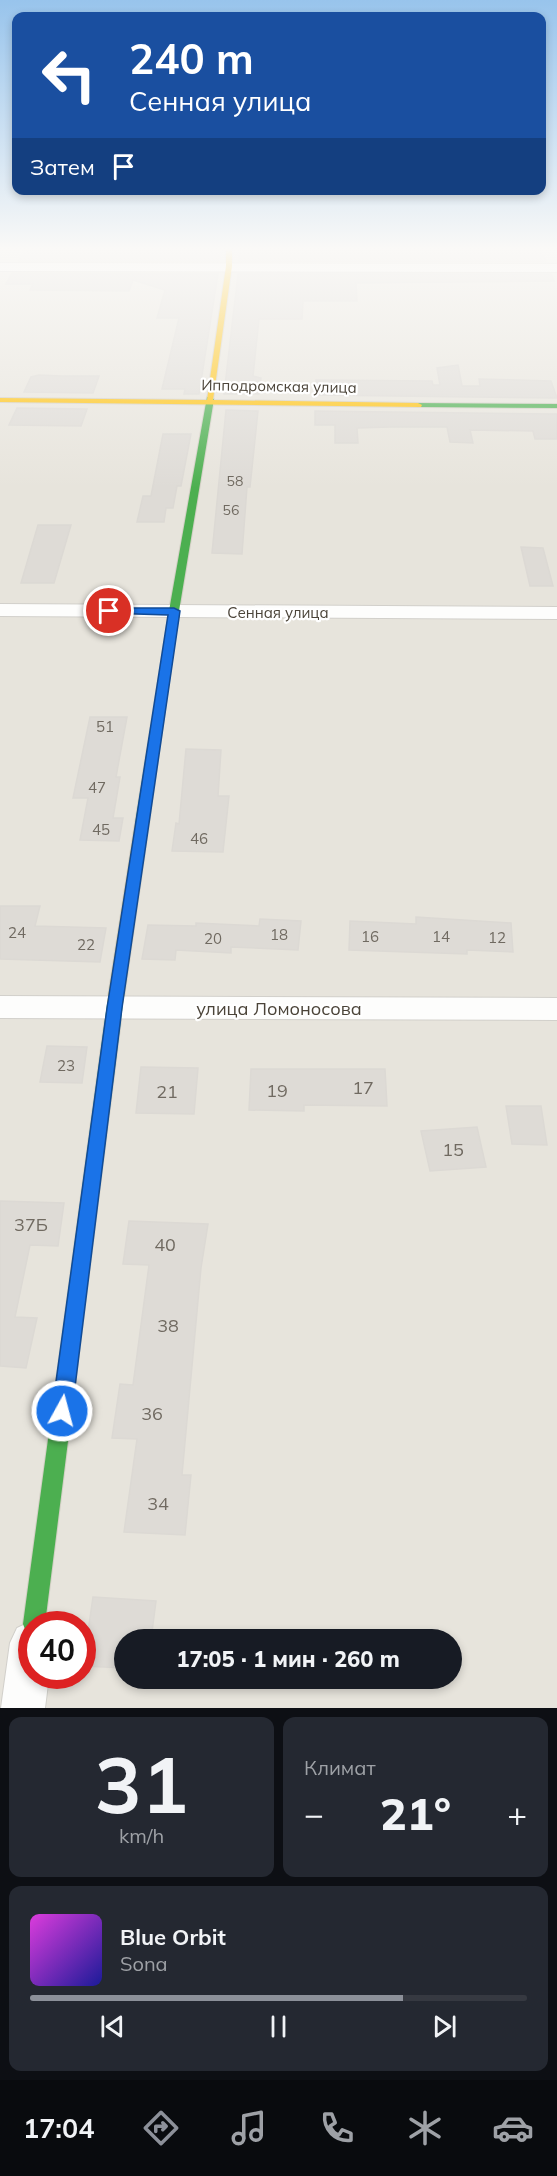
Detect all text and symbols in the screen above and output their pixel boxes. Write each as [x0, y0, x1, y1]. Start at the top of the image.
text: 240 m [129, 32, 254, 85]
icon: left [30, 36, 108, 114]
text: Сенная улица [129, 84, 311, 118]
icon: arrive [107, 150, 140, 183]
text: Затем [30, 153, 95, 181]
street label: Ипподромская улица [201, 375, 357, 397]
house number: 58 [227, 472, 243, 490]
house number: 56 [223, 501, 239, 519]
pin [83, 585, 134, 636]
icon: arrive [92, 594, 125, 627]
street label: Сенная улица [227, 603, 329, 622]
house number: 51 [96, 717, 114, 736]
house number: 47 [88, 778, 106, 797]
house number: 45 [92, 820, 110, 839]
house number: 46 [190, 829, 208, 848]
house number: 24 [8, 923, 26, 942]
house number: 18 [270, 925, 288, 944]
house number: 16 [361, 927, 379, 946]
house number: 14 [432, 927, 450, 946]
house number: 12 [488, 928, 506, 947]
house number: 20 [204, 929, 222, 948]
house number: 22 [77, 935, 95, 954]
street label: улица Ломоносова [196, 997, 362, 1020]
house number: 23 [57, 1056, 75, 1075]
house number: 17 [352, 1076, 374, 1099]
house number: 19 [266, 1079, 288, 1102]
house number: 21 [156, 1080, 178, 1103]
house number: 15 [442, 1138, 464, 1161]
house number: 37Б [14, 1213, 48, 1236]
house number: 40 [154, 1233, 176, 1256]
house number: 38 [157, 1314, 179, 1337]
position arrow [30, 1379, 94, 1443]
house number: 36 [141, 1402, 163, 1425]
house number: 34 [147, 1492, 169, 1515]
speed limit sign: 40 [18, 1611, 96, 1689]
text: 17:05 · 1 мин · 260 m [176, 1645, 400, 1673]
text: 31 [95, 1735, 188, 1833]
text: Климат [304, 1755, 376, 1780]
text: 21° [380, 1785, 451, 1841]
text: − [304, 1793, 324, 1834]
text: + [507, 1793, 527, 1834]
text: km/h [119, 1823, 164, 1848]
text: Blue Orbit [120, 1923, 226, 1951]
text: Sona [120, 1951, 168, 1976]
icon: previous [96, 2010, 129, 2043]
icon: pause [262, 2010, 295, 2043]
icon: next [428, 2010, 461, 2043]
icon: directions [140, 2107, 182, 2149]
icon: music [228, 2107, 270, 2149]
icon: phone [316, 2107, 358, 2149]
icon: climate [404, 2107, 446, 2149]
icon: car [492, 2107, 534, 2149]
text: 17:04 [23, 2111, 94, 2145]

